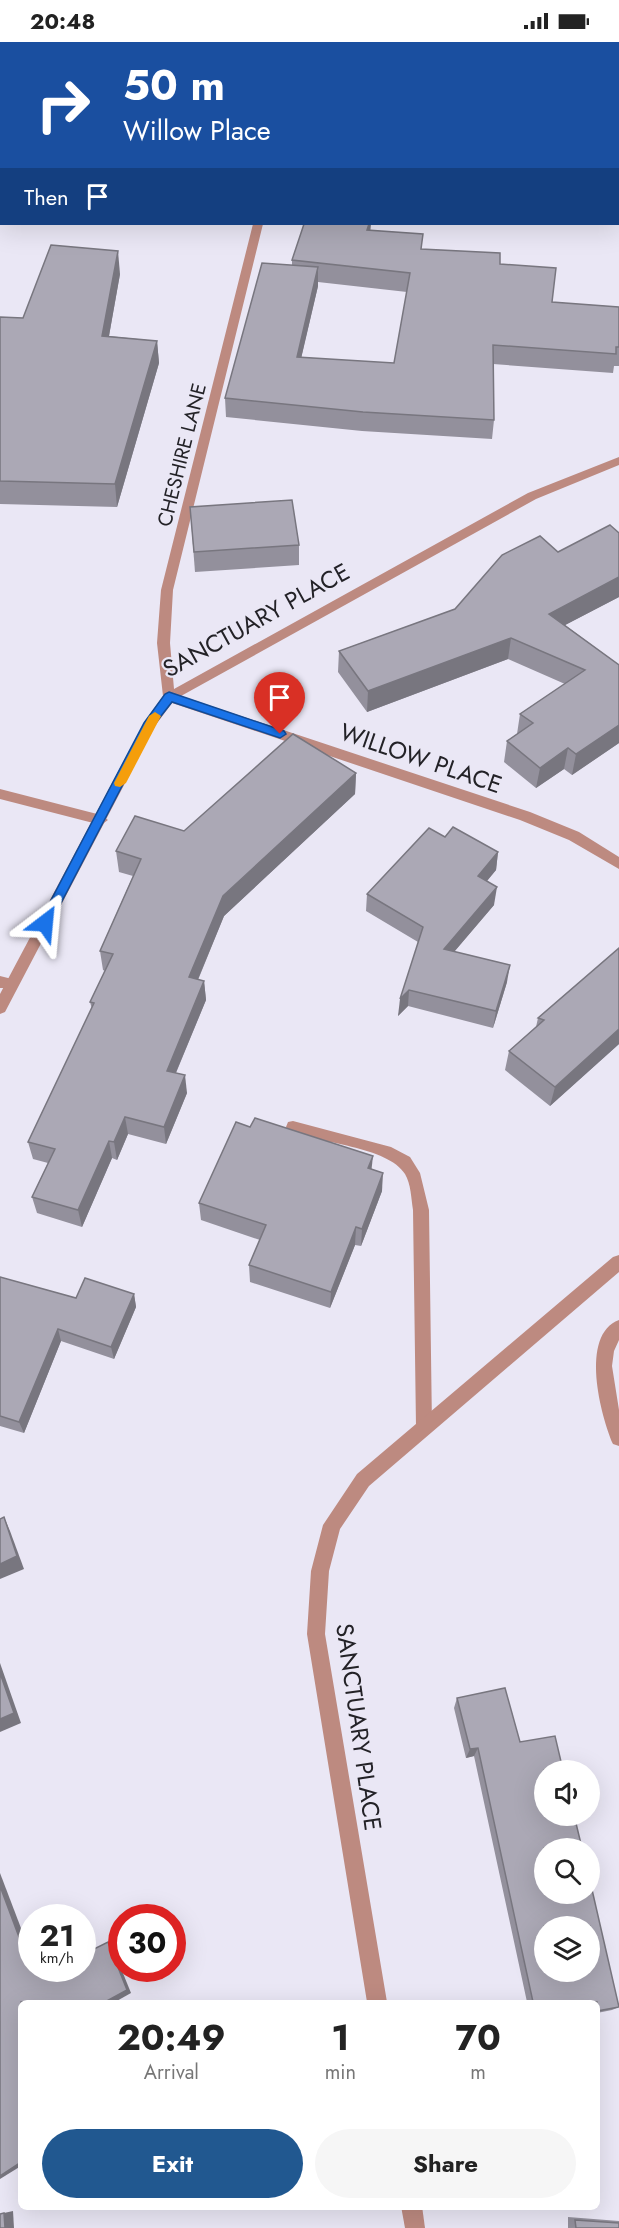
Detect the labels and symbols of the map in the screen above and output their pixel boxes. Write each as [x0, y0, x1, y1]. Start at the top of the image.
street label: CHESHIRE LANE [150, 380, 214, 530]
street label: SANCTUARY PLACE [156, 554, 356, 686]
pin [254, 672, 305, 734]
street label: WILLOW PLACE [335, 714, 507, 802]
position arrow [13, 891, 77, 955]
street label: SANCTUARY PLACE [327, 1621, 391, 1833]
speed limit sign: 30 [108, 1904, 186, 1982]

